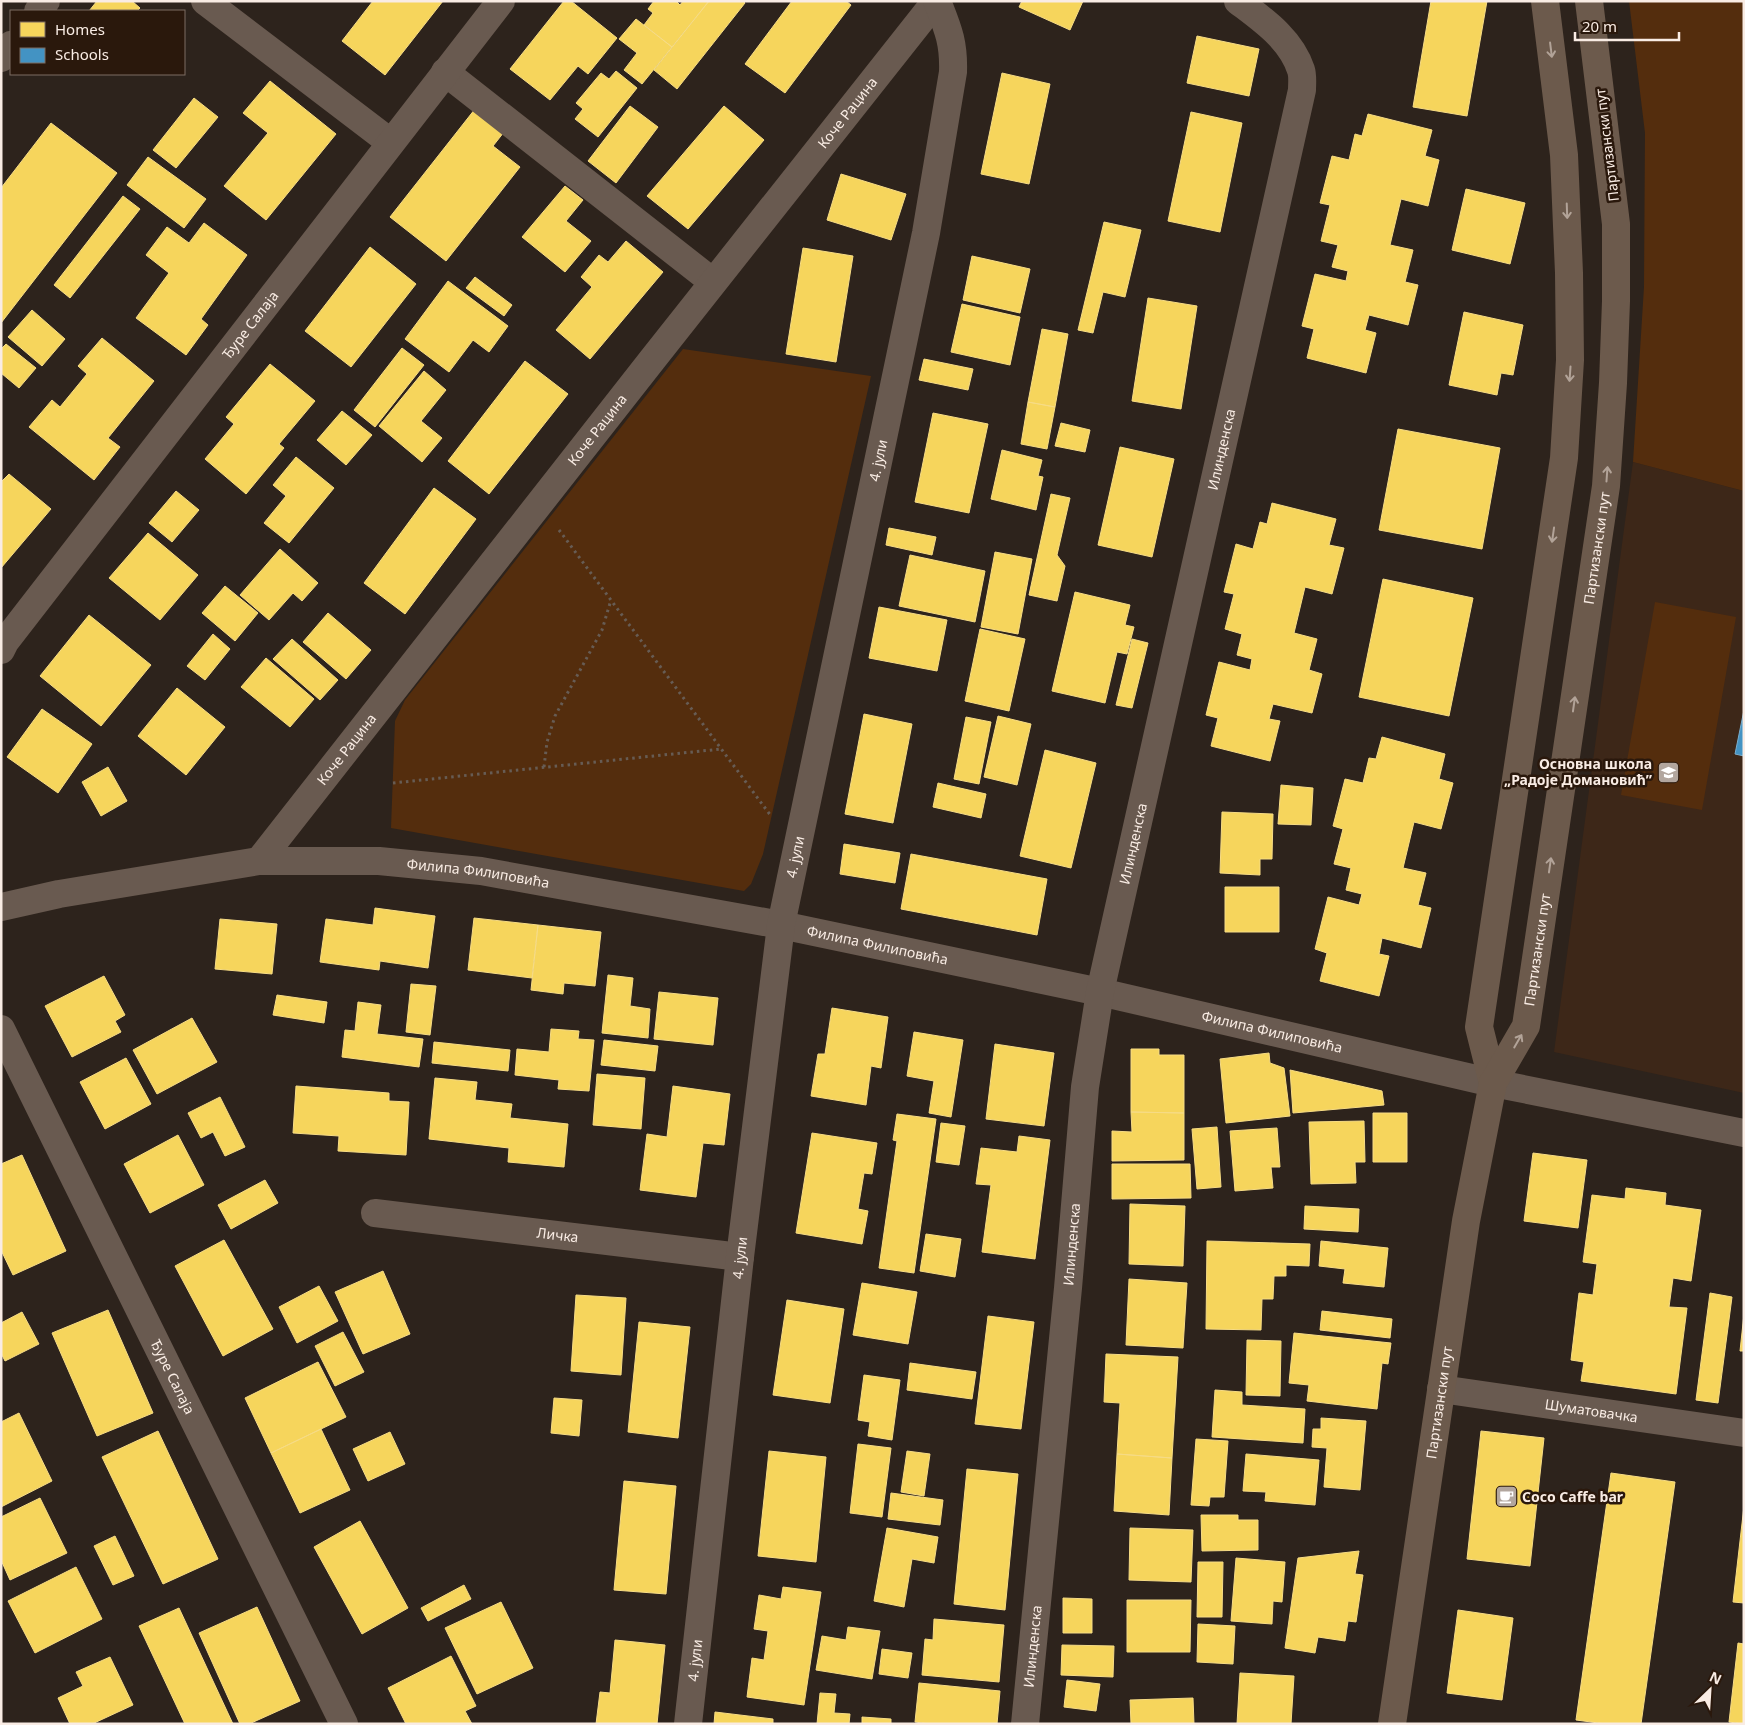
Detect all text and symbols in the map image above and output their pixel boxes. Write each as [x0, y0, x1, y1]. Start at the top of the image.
legend [10, 10, 185, 75]
scale bar [1575, 10, 1679, 42]
text: 20 m [1582, 16, 1617, 36]
text: Homes [55, 19, 105, 39]
one-way arrow [1546, 41, 1556, 57]
text: Schools [55, 44, 109, 64]
street label: Коче Рацина [813, 73, 881, 152]
street label: Партизански пут [1590, 87, 1623, 203]
one-way arrow [1562, 203, 1571, 219]
street label: Ђуре Салаја [218, 287, 282, 362]
one-way arrow [1565, 365, 1574, 381]
street label: Коче Рацина [563, 390, 631, 469]
street label: Илинденска [1203, 407, 1239, 492]
street label: 4. јули [864, 438, 891, 483]
one-way arrow [1602, 467, 1612, 483]
street label: Партизански пут [1579, 490, 1614, 606]
one-way arrow [1548, 527, 1558, 543]
one-way arrow [1569, 697, 1579, 713]
street label: Коче Рацина [312, 709, 380, 789]
place label: Основна школа „Радоје Домановић” [1504, 754, 1653, 789]
school or university icon: Основна школа „Радоје Домановић” [1656, 760, 1680, 784]
street label: Илинденска [1114, 801, 1151, 886]
street label: 4. јули [781, 834, 808, 879]
street label: Филипа Филиповића [406, 854, 551, 892]
one-way arrow [1545, 858, 1555, 874]
street label: Партизански пут [1519, 892, 1555, 1007]
street label: Филипа Филиповића [805, 921, 950, 969]
street label: Филипа Филиповића [1200, 1006, 1344, 1057]
one-way arrow [1513, 1035, 1523, 1049]
street label: Илинденска [1058, 1202, 1084, 1286]
street label: Личка [536, 1223, 580, 1246]
street label: 4. јули [728, 1236, 751, 1280]
street label: Ђуре Салаја [147, 1336, 200, 1417]
street label: Партизански пут [1421, 1344, 1457, 1460]
street label: Шуматовачка [1544, 1394, 1639, 1426]
cafe icon: Coco Caffe bar [1494, 1485, 1518, 1509]
place label: Coco Caffe bar [1522, 1487, 1624, 1506]
street label: Илинденска [1019, 1604, 1046, 1688]
street label: 4. јули [683, 1638, 706, 1682]
north arrow [1685, 1665, 1735, 1715]
text: N [1707, 1667, 1725, 1689]

